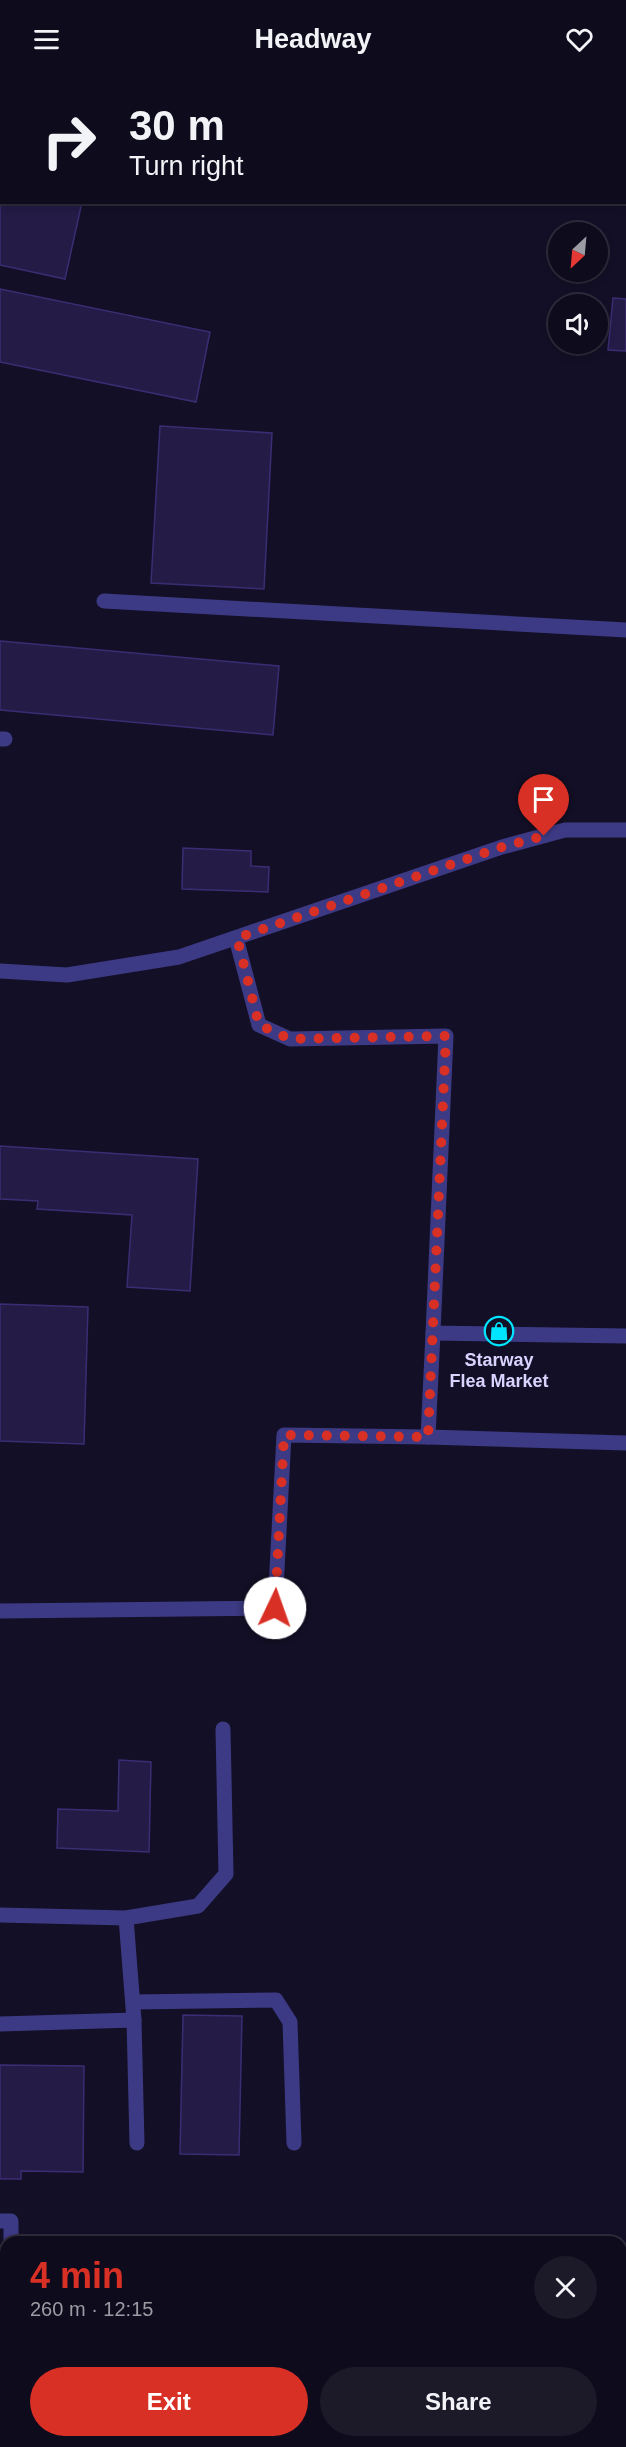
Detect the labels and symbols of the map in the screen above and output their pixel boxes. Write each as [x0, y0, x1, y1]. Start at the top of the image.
north arrow [548, 222, 608, 282]
pin [518, 774, 569, 836]
shop icon: Starway Flea Market [483, 1315, 515, 1347]
place label: Starway Flea Market [449, 1350, 549, 1391]
position arrow [243, 1576, 307, 1640]

